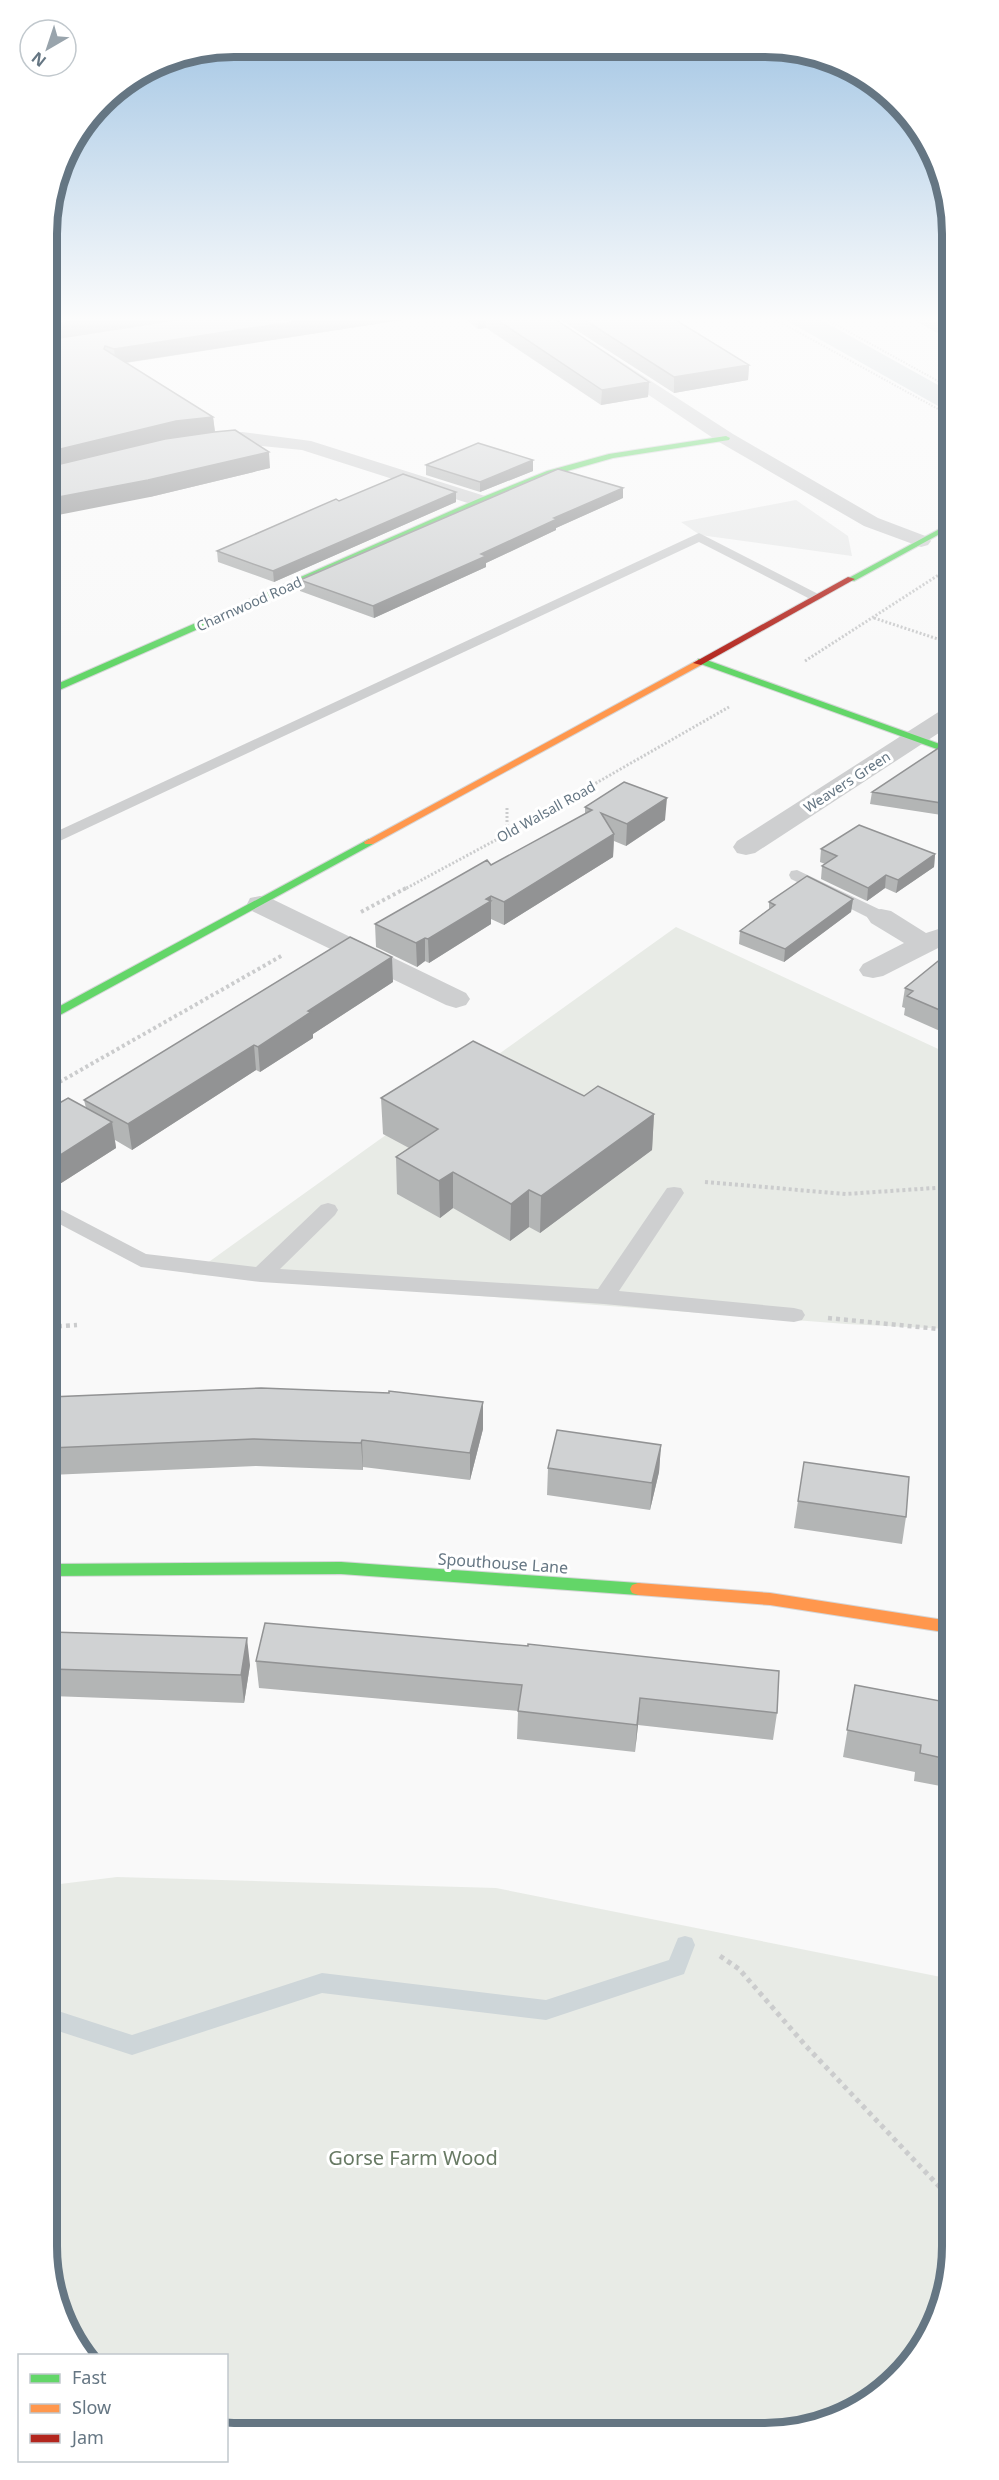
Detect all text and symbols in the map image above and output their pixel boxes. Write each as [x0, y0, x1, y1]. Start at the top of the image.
north arrow [18, 18, 78, 78]
text: N [27, 47, 51, 72]
street label: Charnwood Road [193, 572, 305, 635]
street label: Weavers Green [800, 746, 894, 817]
street label: Old Walsall Road [493, 777, 599, 847]
street label: Spouthouse Lane [437, 1547, 569, 1579]
park label: Gorse Farm Wood [328, 2144, 498, 2171]
legend [18, 2354, 228, 2462]
text: Fast [72, 2365, 107, 2389]
text: Slow [72, 2395, 111, 2419]
text: Jam [70, 2425, 104, 2449]

